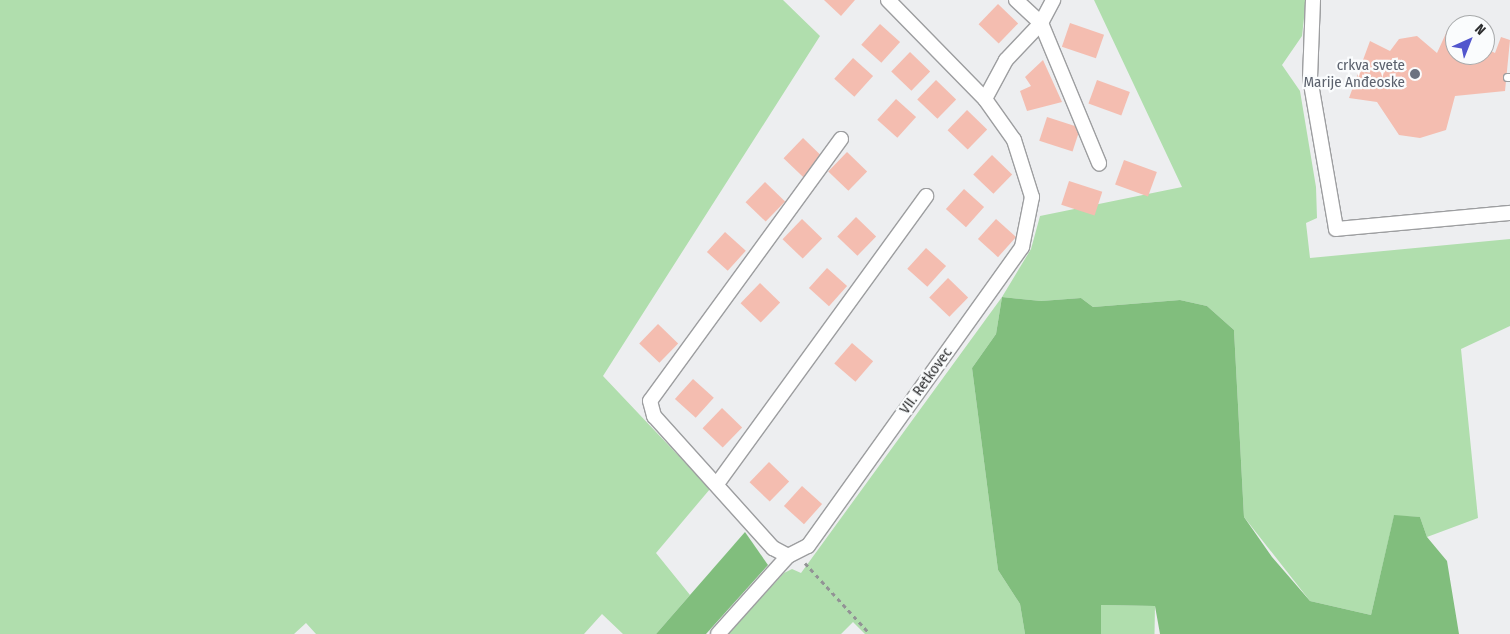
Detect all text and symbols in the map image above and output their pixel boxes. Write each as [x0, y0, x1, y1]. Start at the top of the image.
north arrow [1445, 15, 1495, 65]
text: N [1471, 21, 1489, 39]
place label: crkva svete Marije Anđeoske [1303, 56, 1405, 91]
marker: crkva svete Marije Anđeoske [1409, 68, 1421, 80]
street label: VII. Retkovec [896, 344, 956, 418]

